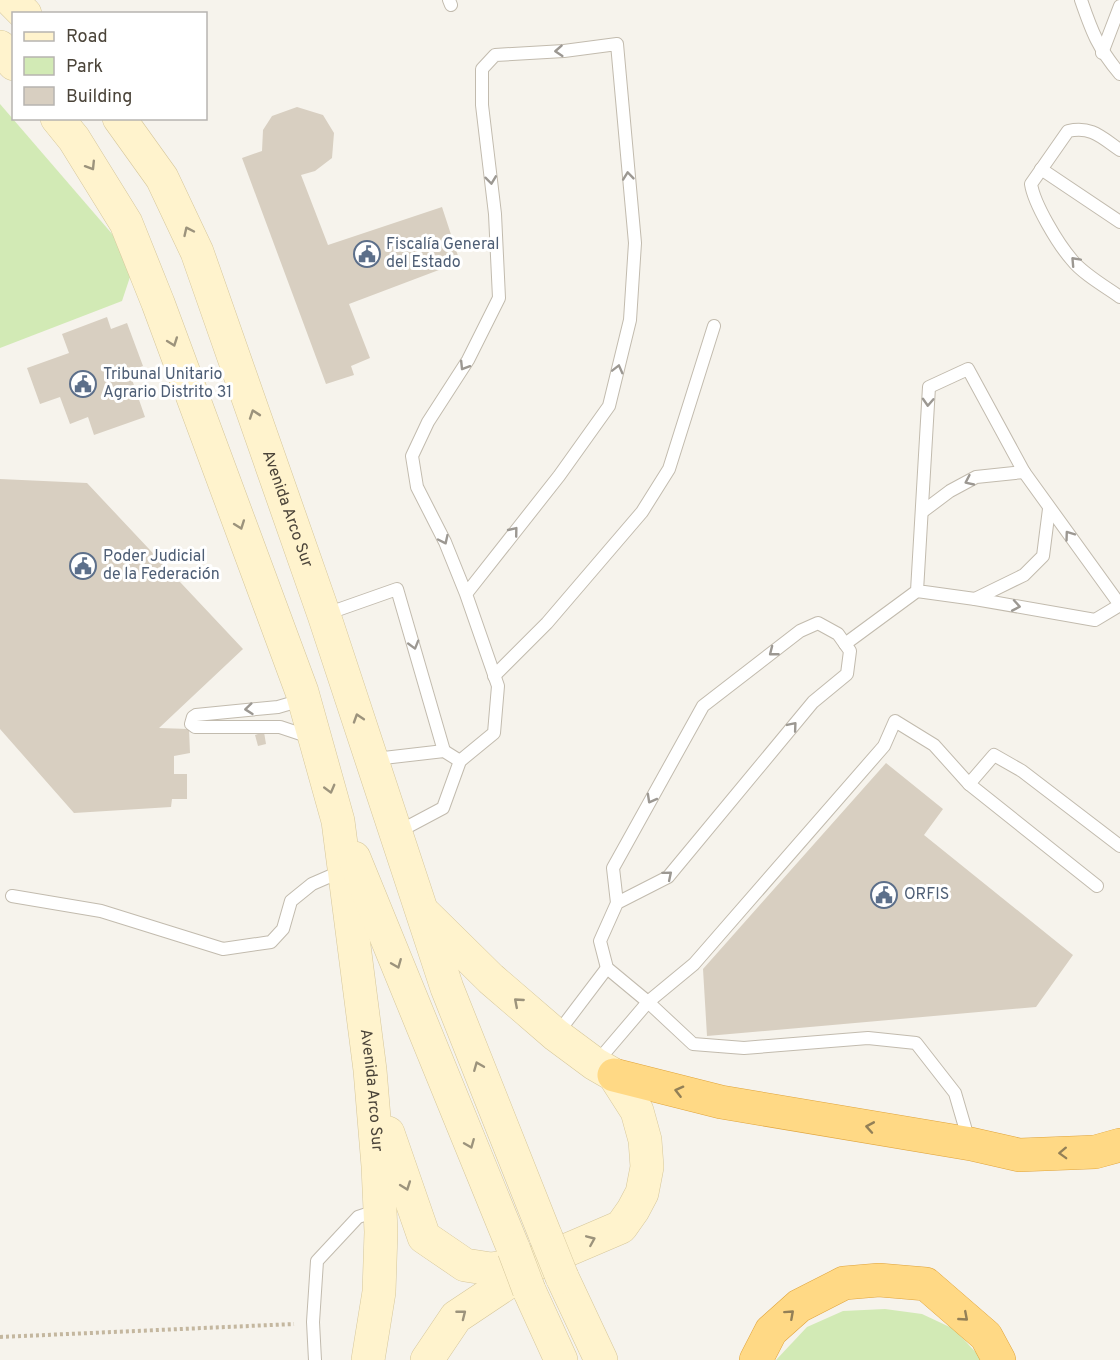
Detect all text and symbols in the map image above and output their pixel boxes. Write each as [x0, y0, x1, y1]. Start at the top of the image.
legend [12, 12, 207, 120]
text: Road [66, 26, 108, 49]
one-way arrow [554, 44, 563, 57]
text: Park [66, 56, 103, 79]
text: Building [66, 86, 132, 109]
one-way arrow [83, 160, 95, 170]
one-way arrow [622, 172, 635, 181]
one-way arrow [484, 175, 497, 184]
one-way arrow [183, 227, 195, 238]
place label: Fiscalía General del Estado [386, 235, 499, 273]
public building icon: Fiscalía General del Estado [352, 239, 382, 269]
one-way arrow [1071, 257, 1082, 267]
one-way arrow [166, 336, 178, 347]
one-way arrow [460, 360, 472, 370]
one-way arrow [611, 364, 624, 374]
place label: Tribunal Unitario Agrario Distrito 31 [103, 365, 232, 403]
public building icon: Tribunal Unitario Agrario Distrito 31 [68, 369, 98, 399]
one-way arrow [921, 397, 934, 406]
one-way arrow [249, 410, 262, 420]
street label: Avenida Arco Sur [257, 448, 317, 570]
one-way arrow [964, 474, 975, 486]
one-way arrow [233, 519, 246, 530]
one-way arrow [507, 527, 518, 538]
one-way arrow [1065, 531, 1076, 542]
one-way arrow [436, 534, 448, 545]
place label: Poder Judicial de la Federación [103, 547, 220, 585]
public building icon: Poder Judicial de la Federación [68, 551, 98, 581]
one-way arrow [1011, 599, 1021, 612]
one-way arrow [406, 640, 419, 650]
one-way arrow [769, 644, 780, 655]
one-way arrow [244, 702, 253, 715]
one-way arrow [353, 713, 366, 724]
one-way arrow [786, 722, 797, 733]
one-way arrow [322, 784, 335, 794]
one-way arrow [647, 792, 658, 803]
one-way arrow [661, 871, 672, 882]
public building icon: ORFIS [869, 880, 899, 910]
place label: ORFIS [904, 885, 949, 905]
one-way arrow [390, 957, 402, 968]
one-way arrow [514, 998, 524, 1009]
street label: Avenida Arco Sur [355, 1028, 387, 1152]
one-way arrow [473, 1061, 485, 1072]
one-way arrow [674, 1086, 684, 1099]
one-way arrow [865, 1121, 875, 1134]
one-way arrow [463, 1138, 476, 1149]
one-way arrow [1058, 1147, 1067, 1160]
one-way arrow [398, 1181, 411, 1191]
one-way arrow [585, 1235, 596, 1247]
one-way arrow [455, 1310, 466, 1321]
one-way arrow [784, 1310, 794, 1321]
one-way arrow [958, 1310, 968, 1321]

